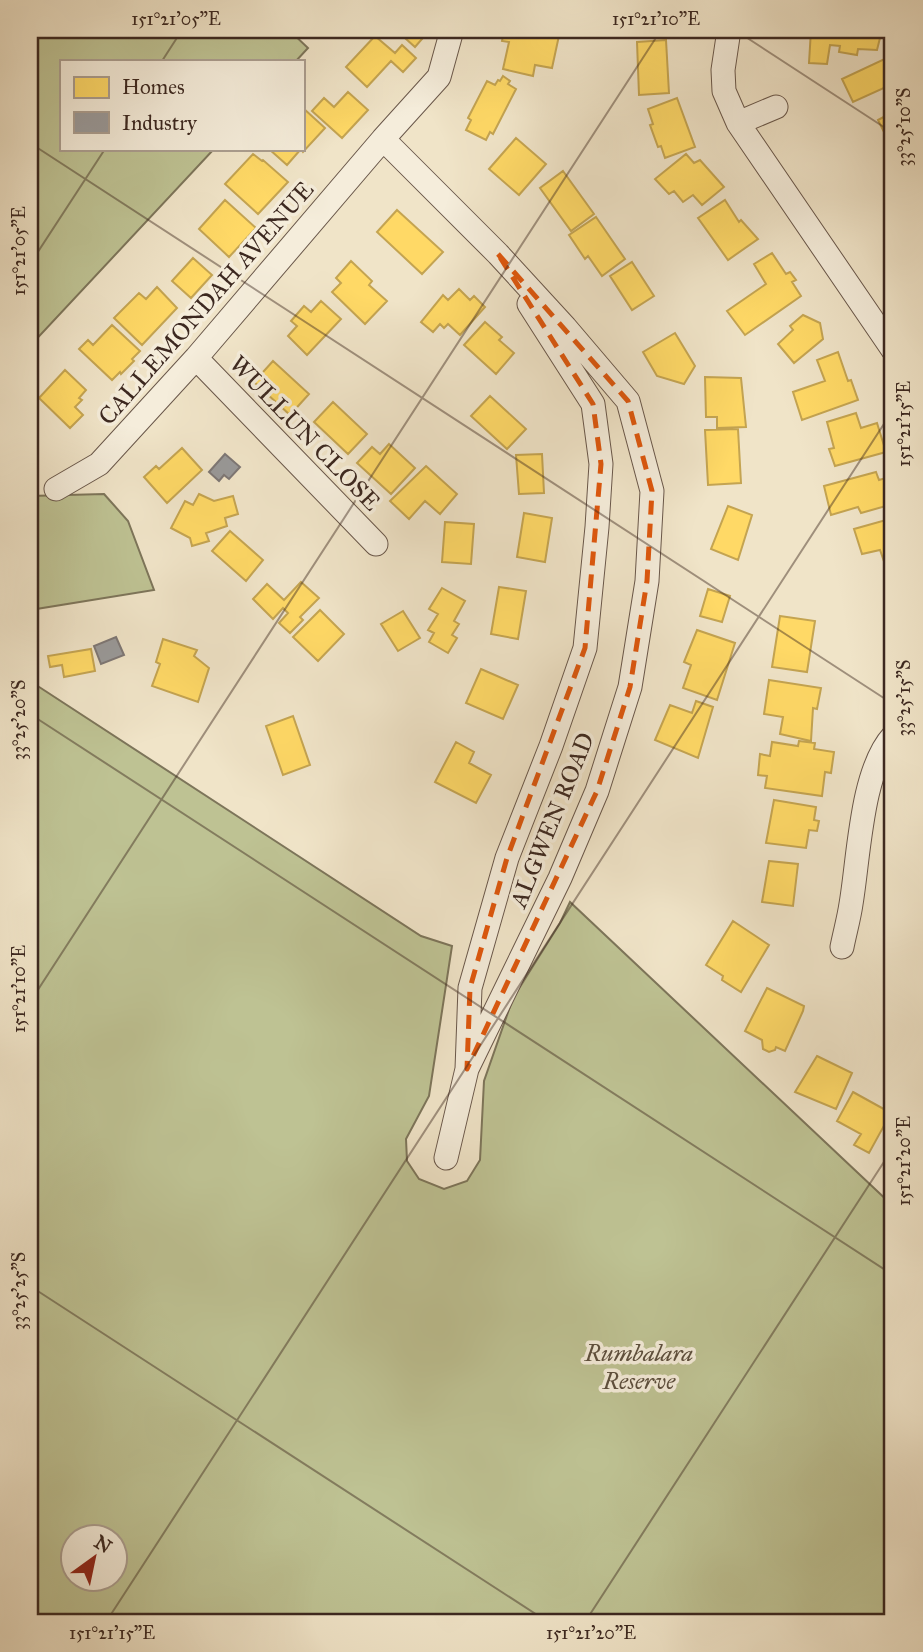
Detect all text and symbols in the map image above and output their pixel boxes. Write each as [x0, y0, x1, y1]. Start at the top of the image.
text: 151°21'05"E [131, 8, 221, 30]
text: 151°21'10"E [612, 8, 700, 30]
legend [60, 60, 304, 150]
text: Homes [122, 74, 185, 100]
text: 33°25'10"S [893, 88, 915, 166]
text: Industry [122, 110, 198, 136]
street label: CALLEMONDAH AVENUE [92, 175, 320, 431]
text: 151°21'05"E [8, 206, 30, 296]
street label: WULLUN CLOSE [223, 349, 387, 517]
text: 151°21'15"E [893, 381, 915, 467]
text: 33°25'15"S [893, 660, 915, 736]
text: 33°25'20"S [8, 680, 30, 760]
street label: ALGWEN ROAD [503, 728, 601, 913]
text: 151°21'10"E [8, 945, 30, 1033]
text: 151°21'20"E [893, 1116, 915, 1206]
text: 33°25'25"S [8, 1252, 30, 1330]
park label: Rumbalara Reserve [584, 1338, 693, 1396]
north arrow [60, 1522, 130, 1592]
text: N [90, 1530, 116, 1558]
text: 151°21'15"E [69, 1622, 155, 1644]
text: 151°21'20"E [546, 1622, 636, 1644]

